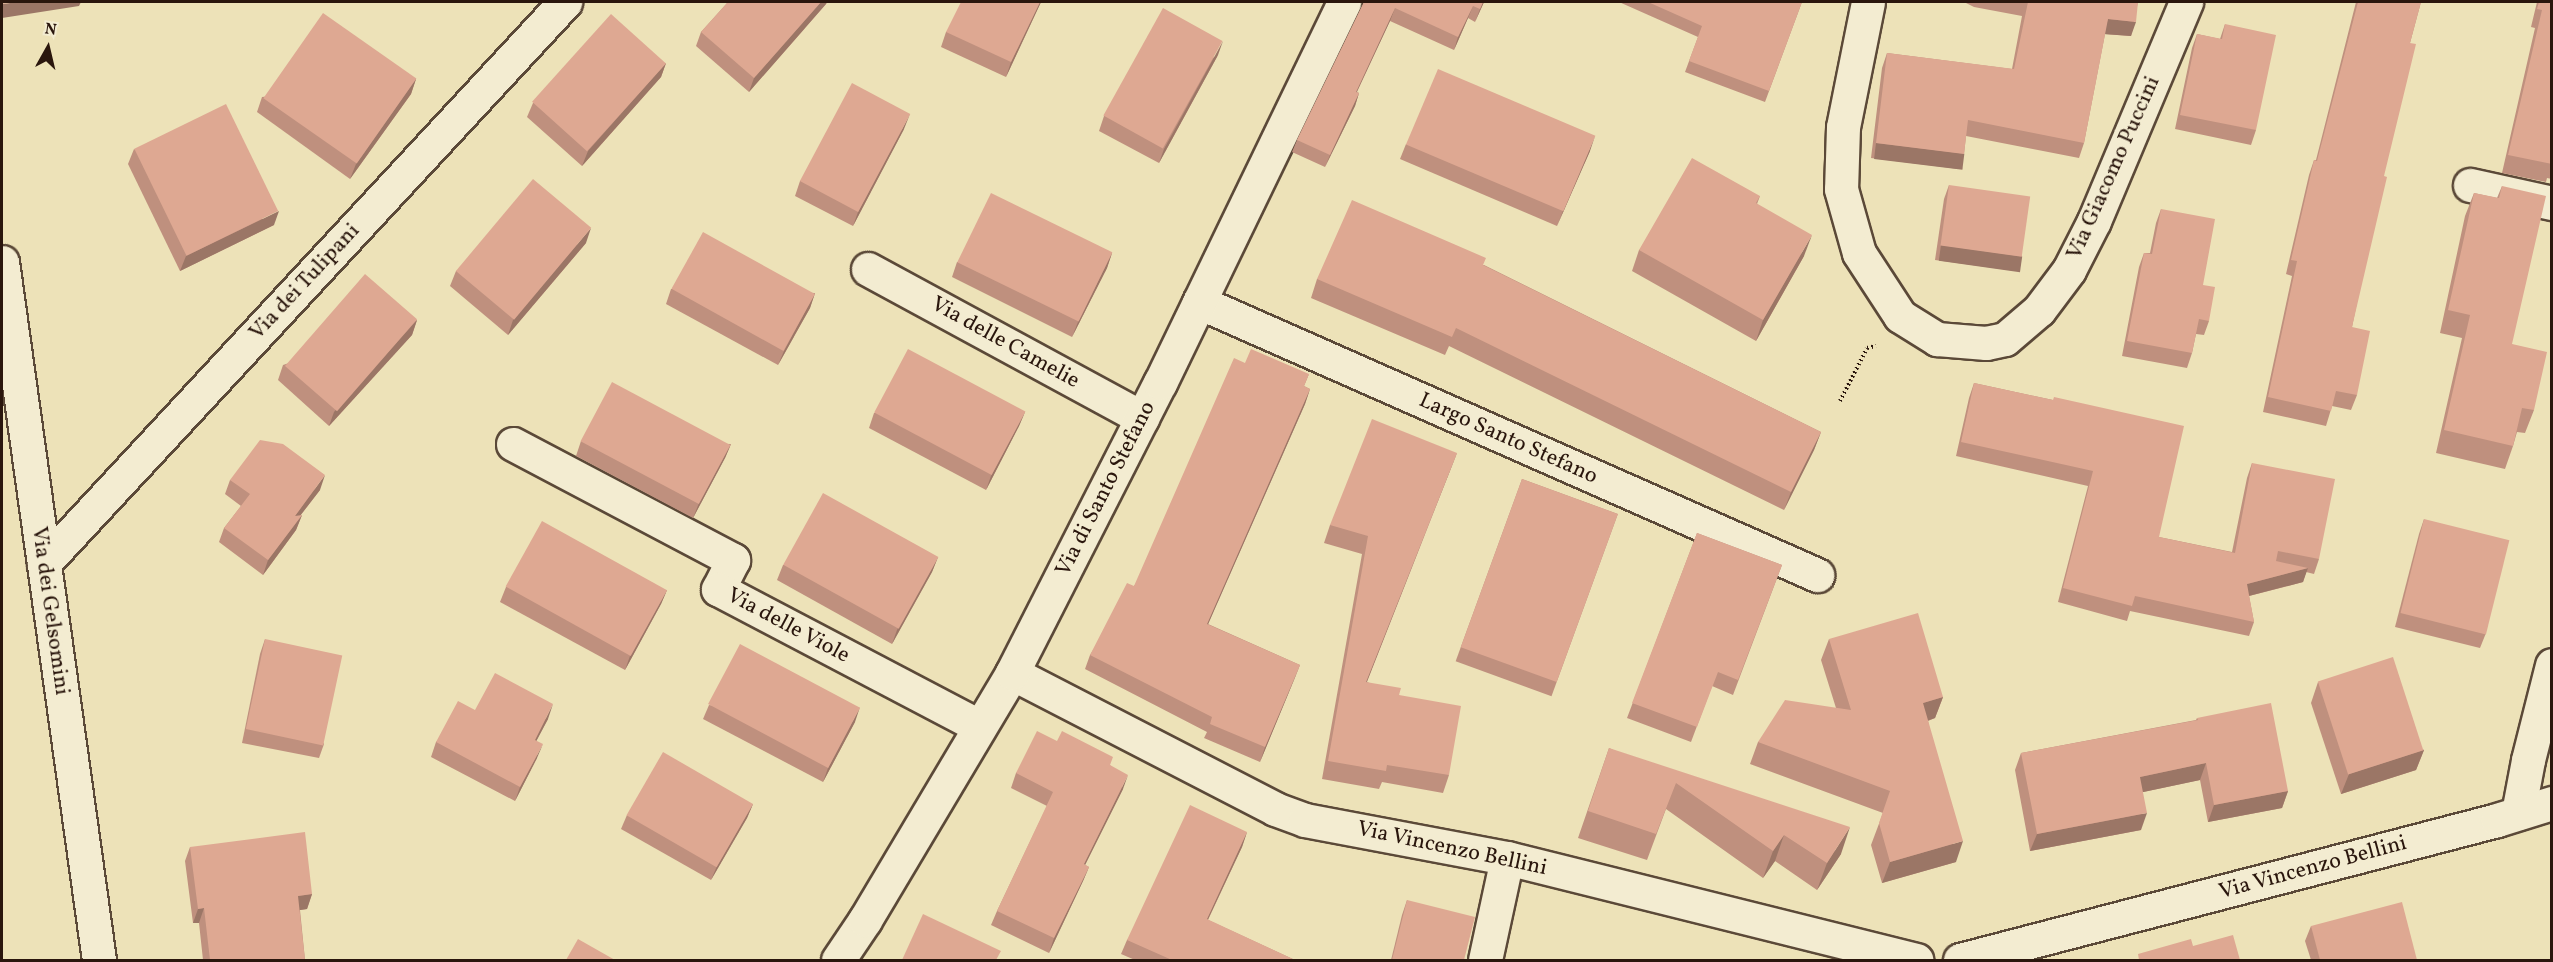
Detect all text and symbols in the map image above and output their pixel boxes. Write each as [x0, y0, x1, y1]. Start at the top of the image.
north arrow [18, 18, 78, 78]
text: N [43, 18, 58, 42]
street label: Via Giacomo Puccini [2062, 72, 2166, 264]
street label: Via dei Tulipani [244, 218, 366, 346]
street label: Via delle Camelie [926, 291, 1084, 395]
street label: Largo Santo Stefano [1414, 388, 1602, 490]
street label: Via di Santo Stefano [1051, 397, 1161, 581]
street label: Via dei Gelsomini [25, 525, 75, 697]
street label: Via delle Viole [722, 582, 854, 670]
street label: Via Vincenzo Bellini [1354, 816, 1550, 882]
street label: Via Vincenzo Bellini [2216, 830, 2410, 906]

